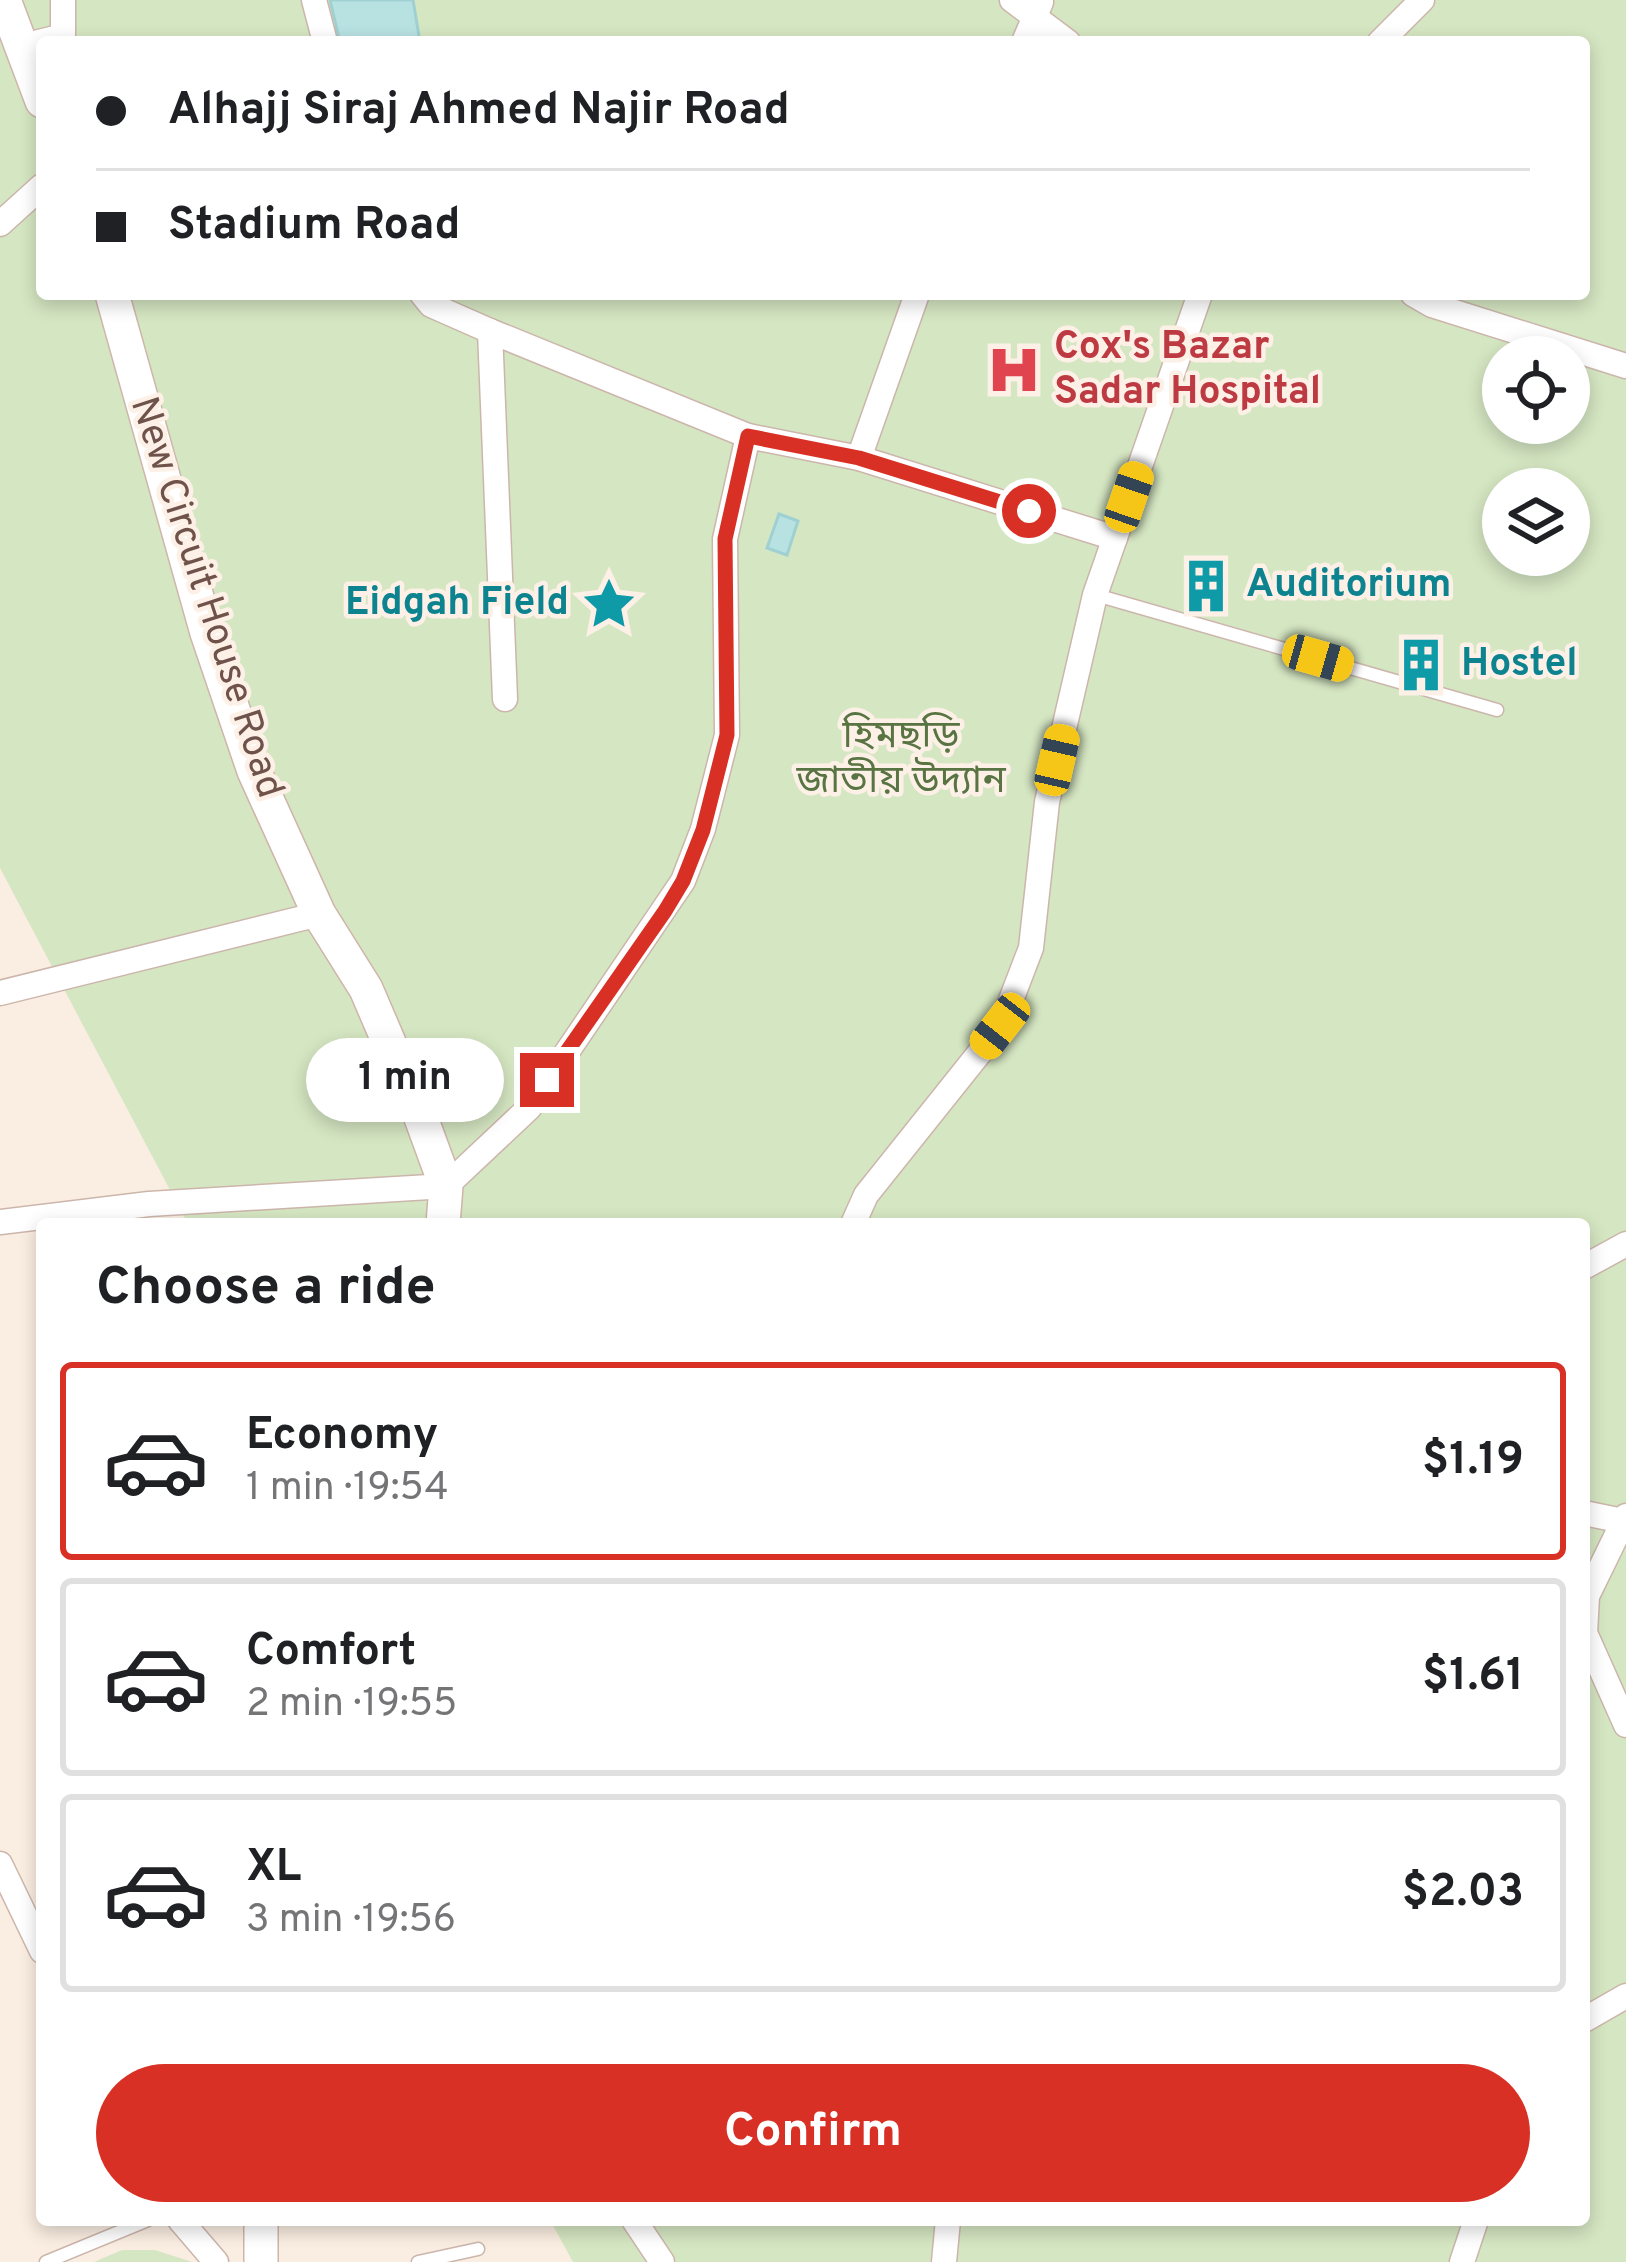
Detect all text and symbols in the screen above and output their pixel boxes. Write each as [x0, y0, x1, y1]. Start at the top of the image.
text: Alhajj Siraj Ahmed Najir Road [168, 83, 790, 140]
text: Stadium Road [168, 198, 461, 255]
place label: Cox's Bazar Sadar Hospital [1054, 324, 1321, 418]
map controls [1482, 336, 1590, 576]
button: locate [1482, 336, 1590, 444]
hospital icon: Cox's Bazar Sadar Hospital [985, 341, 1043, 399]
street label: New Circuit House Road [117, 391, 293, 805]
car [1100, 457, 1158, 537]
button: layers [1482, 468, 1590, 576]
route start [1002, 484, 1056, 538]
building icon: Auditorium [1177, 557, 1235, 615]
place label: Auditorium [1246, 562, 1452, 611]
place icon: Eidgah Field [580, 575, 638, 633]
place label: Eidgah Field [345, 580, 569, 629]
car [1278, 631, 1358, 685]
building icon: Hostel [1392, 636, 1450, 694]
place label: Hostel [1461, 641, 1578, 690]
park label: হিমছড়ি জাতীয় উদ্যান [795, 712, 1006, 807]
car [1031, 721, 1083, 799]
car [964, 987, 1036, 1065]
callout: 1 min [307, 1038, 505, 1122]
route end [520, 1053, 574, 1107]
text: 1 min [358, 1055, 452, 1104]
text: Choose a ride [96, 1255, 436, 1324]
icon: car [102, 1407, 210, 1515]
text: Economy [246, 1408, 438, 1465]
text: $1.19 [1422, 1433, 1524, 1490]
text: 1 min · 19:54 [246, 1465, 449, 1514]
icon: car [102, 1623, 210, 1731]
text: Comfort [246, 1624, 416, 1681]
text: $1.61 [1422, 1649, 1524, 1706]
text: 2 min · 19:55 [246, 1681, 457, 1730]
icon: car [102, 1839, 210, 1947]
text: XL [246, 1840, 301, 1897]
text: $2.03 [1402, 1865, 1524, 1922]
text: 3 min · 19:56 [246, 1897, 456, 1946]
button: Confirm [96, 2064, 1530, 2202]

